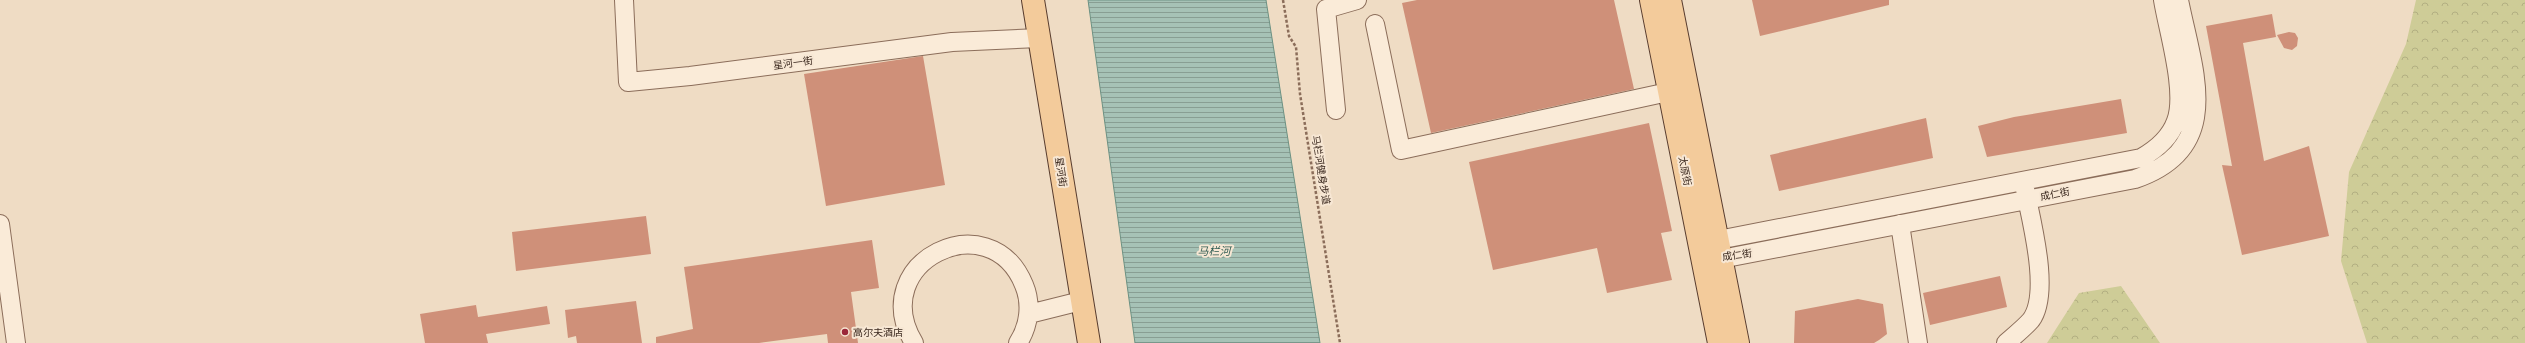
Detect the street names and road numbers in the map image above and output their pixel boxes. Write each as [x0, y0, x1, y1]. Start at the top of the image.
street label: 星河一街 [772, 55, 814, 71]
street label: 马栏河健身步道 [1310, 135, 1332, 205]
street label: 太原街 [1677, 155, 1693, 187]
street label: 星河街 [1053, 156, 1069, 188]
street label: 成仁街 [2039, 186, 2071, 202]
street label: 成仁街 [1721, 247, 1753, 263]

